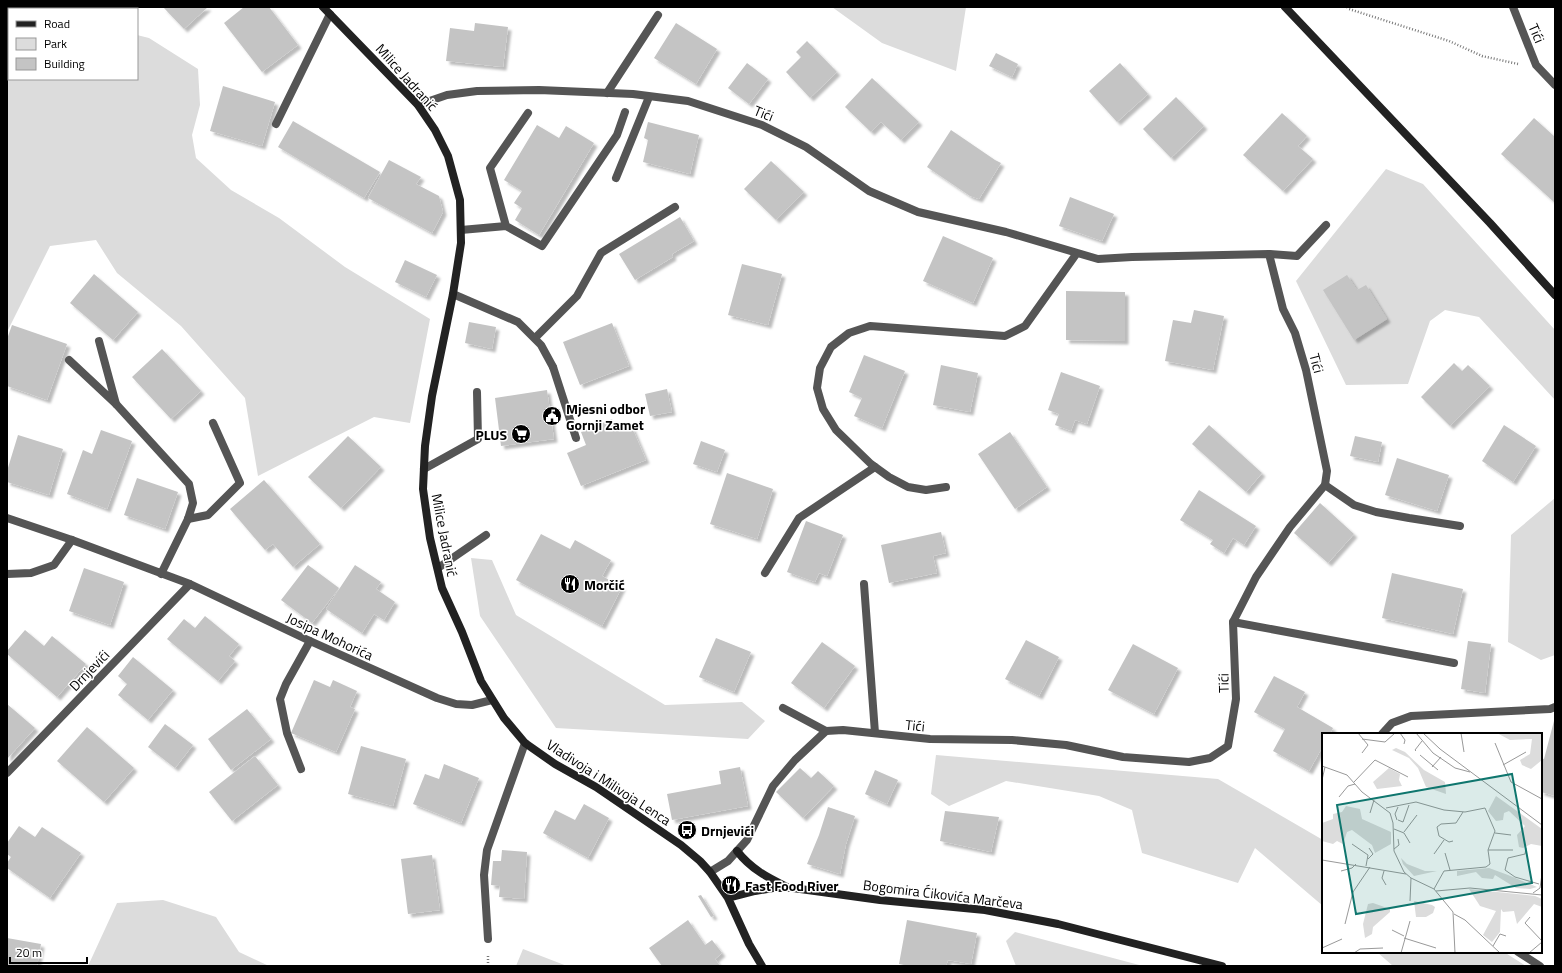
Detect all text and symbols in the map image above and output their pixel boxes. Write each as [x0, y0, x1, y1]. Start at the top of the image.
legend [8, 8, 138, 80]
text: Road [44, 14, 70, 33]
street label: Tići [1524, 20, 1550, 46]
text: Park [44, 34, 67, 53]
street label: Milice Jadranić [371, 39, 443, 115]
text: Building [44, 54, 85, 73]
street label: Tići [751, 100, 777, 126]
street label: Tići [1304, 351, 1330, 375]
place label: Mjesni odbor Gornji Zamet [566, 398, 645, 435]
public building icon: Mjesni odbor Gornji Zamet [541, 405, 563, 427]
supermarket icon: PLUS [510, 423, 532, 445]
place label: PLUS [475, 424, 507, 445]
street label: Milice Jadranić [427, 492, 463, 578]
restaurant icon: Morčić [559, 573, 581, 595]
place label: Morčić [584, 574, 625, 595]
street label: Josipa Mohorića [283, 607, 377, 665]
street label: Drnjevići [64, 645, 114, 695]
street label: Tići [1212, 673, 1234, 693]
street label: Tići [904, 714, 926, 736]
inset map [1322, 733, 1542, 953]
street label: Vladivoja i Milivoja Lenca [543, 734, 675, 830]
bus stop icon: Drnjevići [676, 819, 698, 841]
place label: Drnjevići [701, 820, 754, 841]
restaurant icon: Fast Food River [720, 874, 742, 896]
street label: Bogomira Ćikovića Marčeva [862, 874, 1024, 914]
place label: Fast Food River [745, 875, 839, 896]
scale bar [10, 939, 87, 965]
text: 20 m [16, 943, 42, 962]

